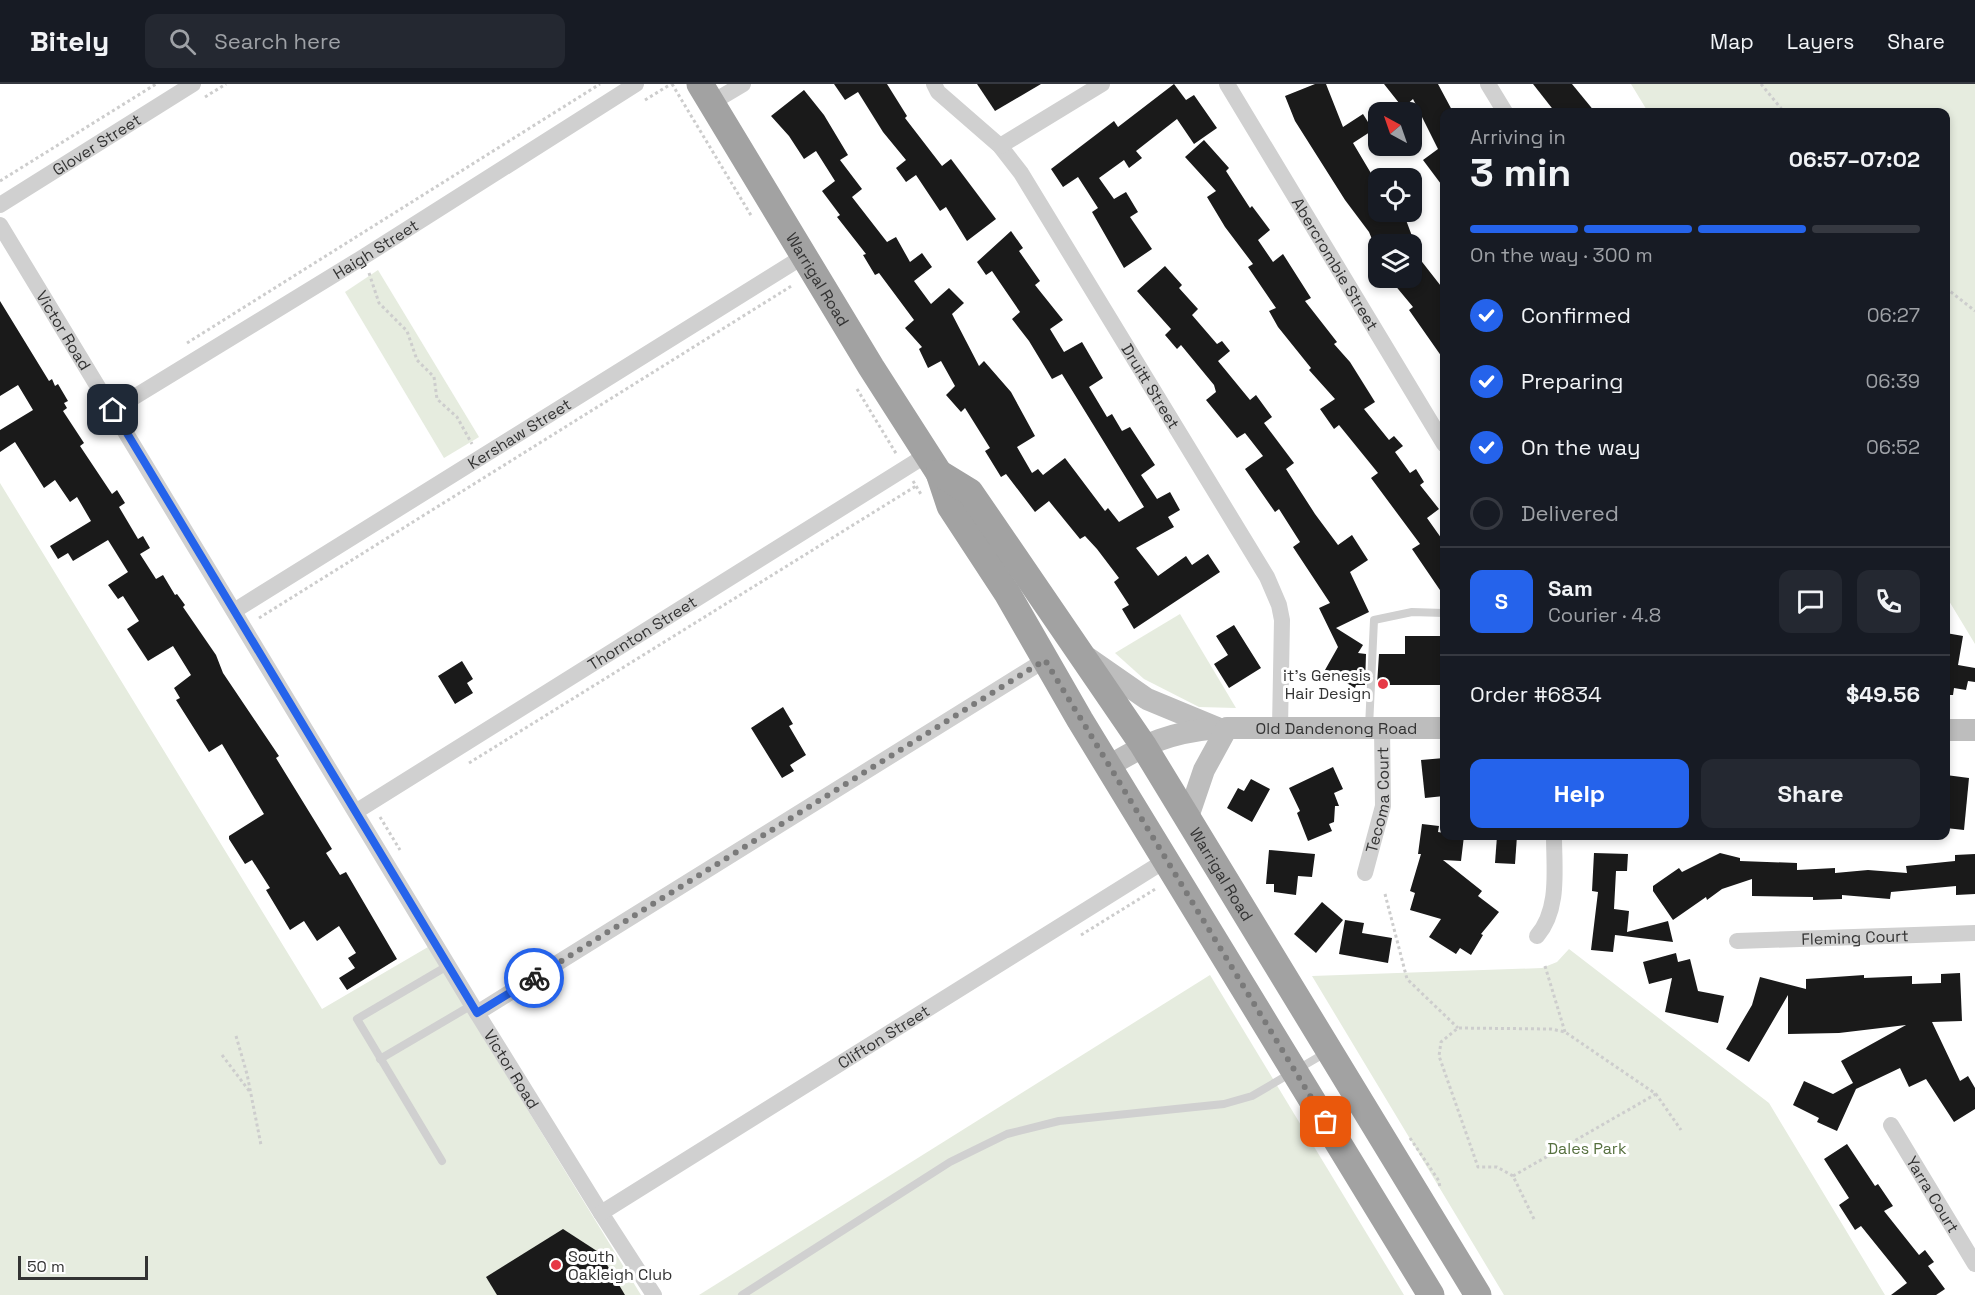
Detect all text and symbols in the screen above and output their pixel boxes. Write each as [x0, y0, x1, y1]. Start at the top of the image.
search box [145, 14, 565, 68]
text: Bitely [30, 23, 109, 59]
icon: search [166, 25, 199, 58]
text: Search here [214, 27, 341, 55]
text: Map [1710, 28, 1754, 55]
text: Layers [1787, 28, 1854, 55]
text: Share [1887, 28, 1945, 55]
north arrow [1368, 102, 1422, 156]
map controls [1368, 102, 1422, 288]
street label: Glover Street [48, 109, 145, 180]
text: Arriving in [1470, 124, 1566, 150]
text: 06:57–07:02 [1789, 145, 1920, 173]
text: 3 min [1470, 148, 1571, 197]
button: locate [1368, 168, 1422, 222]
street label: Abercrombie Street [1287, 194, 1383, 334]
street label: Haigh Street [329, 214, 422, 284]
street label: Warrigal Road [782, 228, 854, 330]
button: layers [1368, 234, 1422, 288]
text: On the way · 300 m [1470, 242, 1653, 268]
street label: Victor Road [32, 286, 96, 374]
icon: check [1470, 299, 1503, 332]
text: Confirmed [1521, 301, 1631, 329]
text: 06:27 [1867, 302, 1920, 328]
street label: Druitt Street [1117, 340, 1185, 433]
icon: check [1470, 365, 1503, 398]
text: Preparing [1521, 367, 1623, 395]
text: 06:39 [1866, 368, 1920, 394]
pin [87, 384, 138, 435]
icon: home [96, 393, 129, 426]
street label: Kershaw Street [464, 393, 575, 473]
icon: check [1470, 431, 1503, 464]
text: On the way [1521, 433, 1640, 461]
text: 06:52 [1866, 434, 1920, 460]
text: Delivered [1521, 499, 1619, 527]
button: chat [1779, 570, 1842, 633]
button: phone [1857, 570, 1920, 633]
text: Sam [1548, 574, 1593, 602]
text: S [1495, 587, 1508, 615]
street label: Thornton Street [583, 591, 700, 675]
text: Courier · 4.8 [1548, 602, 1661, 628]
place label: it's Genesis Hair Design [1283, 665, 1371, 704]
marker: it's Genesis Hair Design [1376, 677, 1390, 691]
text: Order #6834 [1470, 680, 1602, 708]
text: $49.56 [1846, 680, 1920, 708]
street label: Old Dandenong Road [1256, 718, 1417, 739]
street label: Tecoma Court [1360, 747, 1394, 855]
button: Help [1470, 759, 1689, 828]
button: Share [1701, 759, 1920, 828]
street label: Warrigal Road [1185, 823, 1258, 925]
street label: Fleming Court [1801, 925, 1909, 949]
courier [504, 948, 564, 1008]
icon: bike [518, 962, 551, 995]
street label: Clifton Street [833, 1000, 933, 1073]
street label: Victor Road [479, 1025, 544, 1113]
pin [1300, 1096, 1351, 1147]
icon: bag [1309, 1105, 1342, 1138]
park label: Dales Park [1547, 1138, 1627, 1159]
street label: Yarra Court [1902, 1152, 1964, 1237]
place label: South Oakleigh Club [568, 1246, 672, 1285]
scale bar [18, 1253, 148, 1280]
text: 50 m [27, 1256, 65, 1277]
marker: South Oakleigh Club [549, 1258, 563, 1272]

